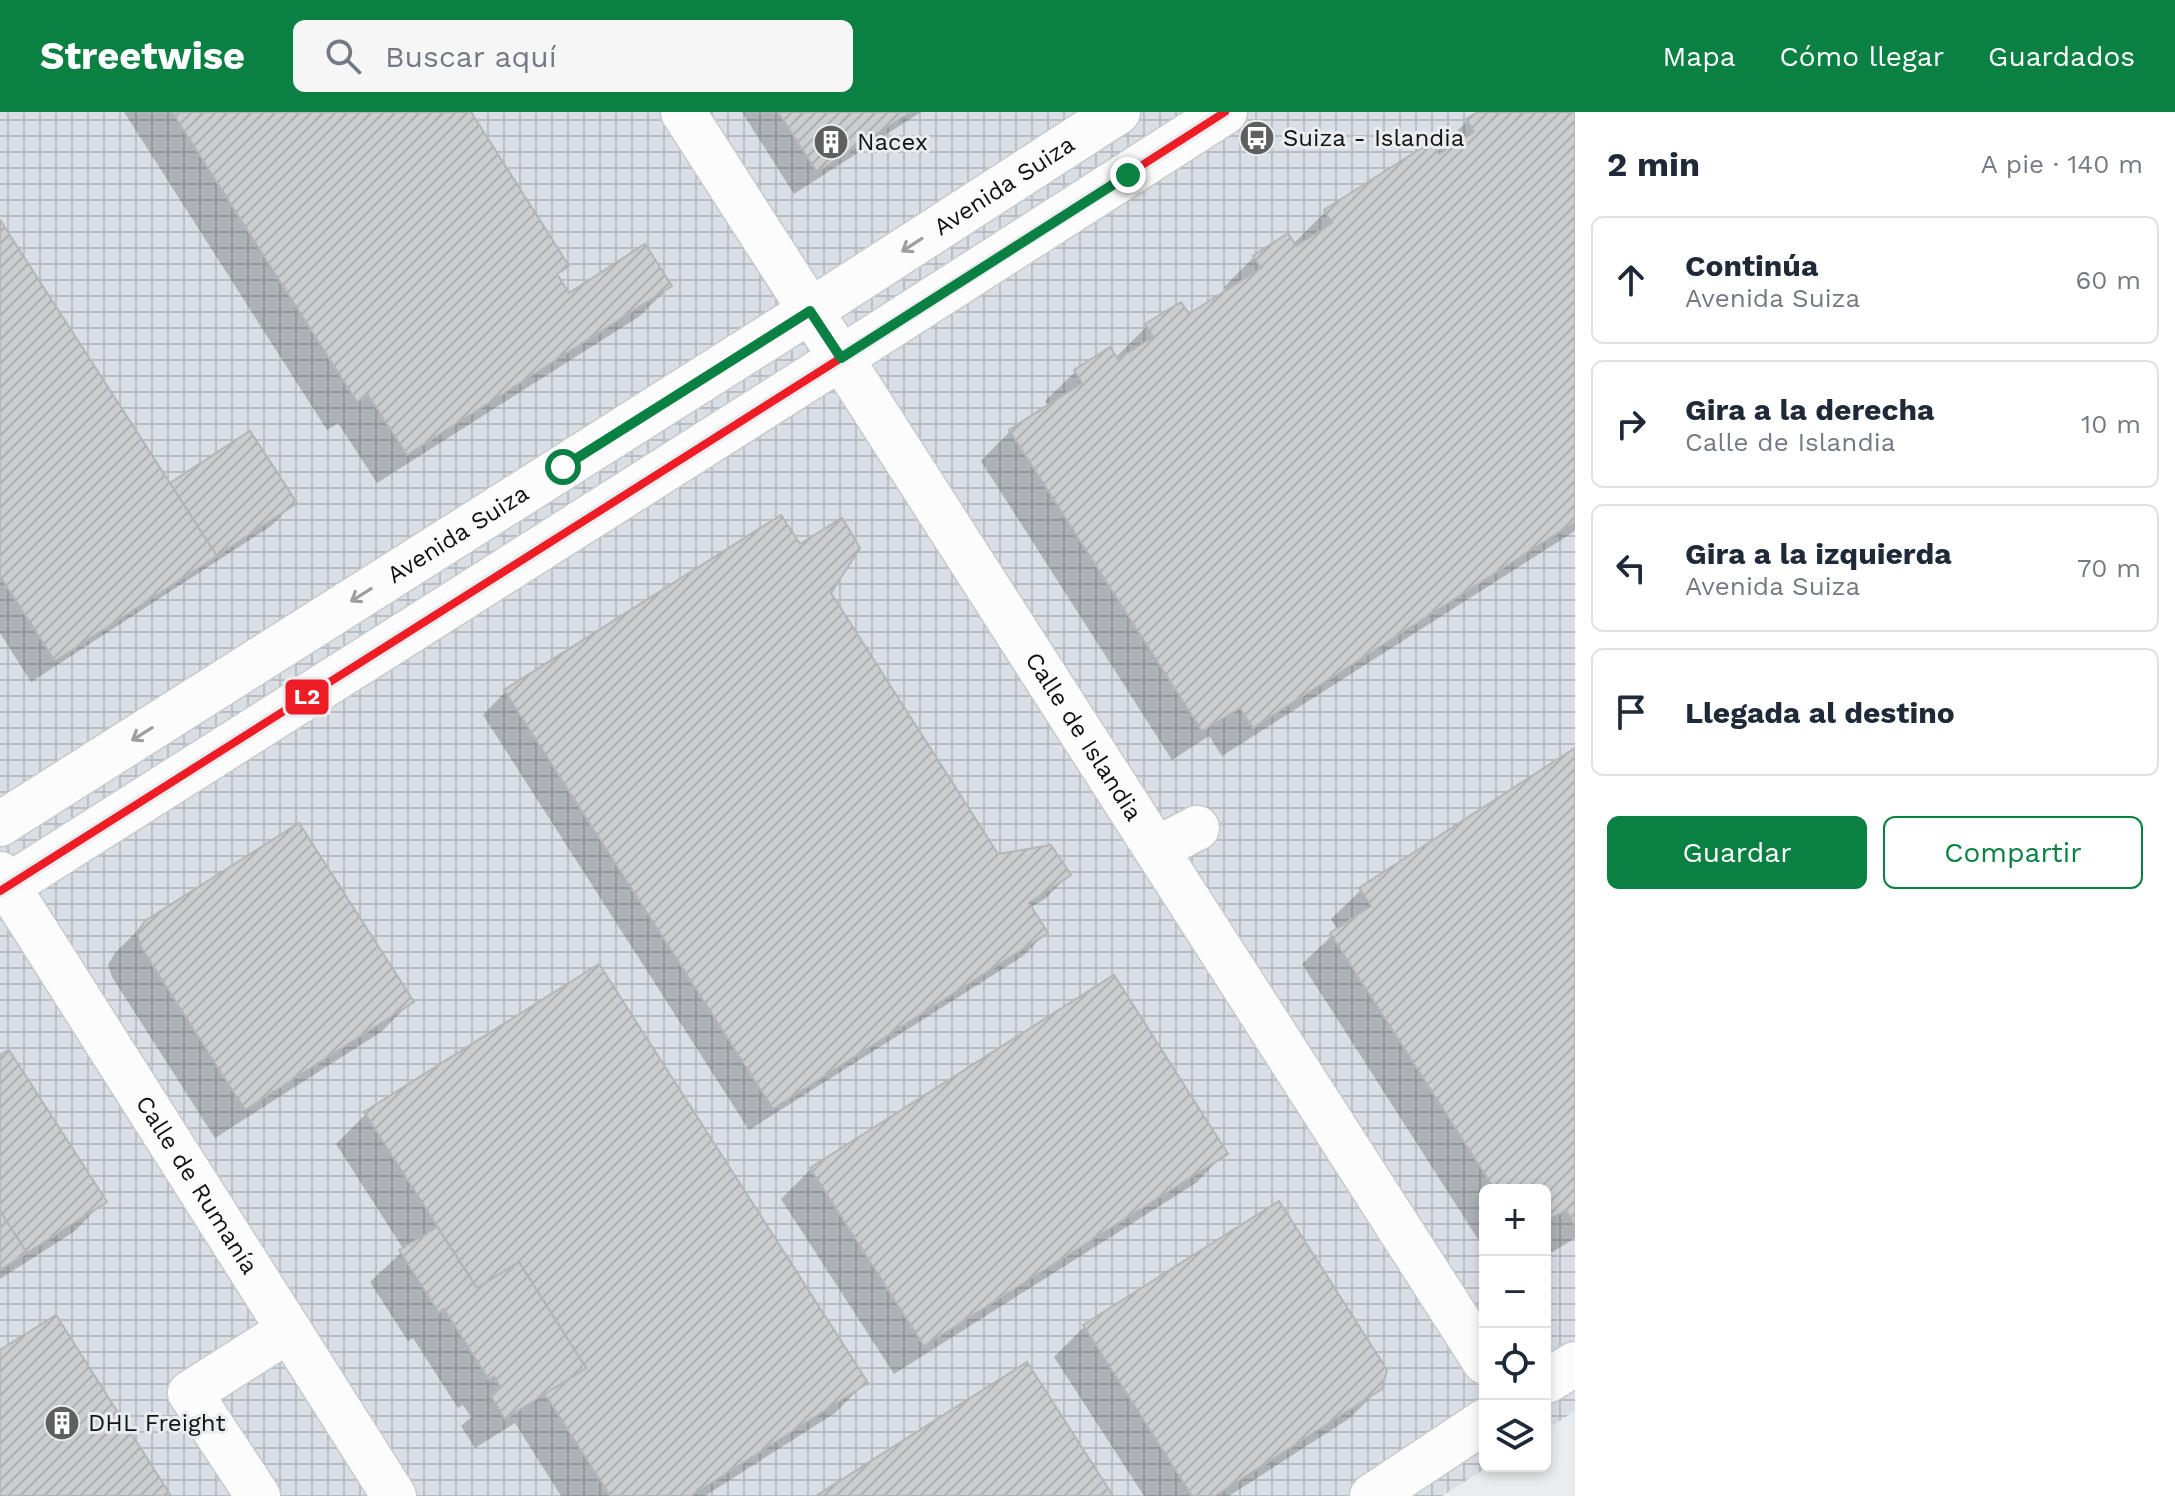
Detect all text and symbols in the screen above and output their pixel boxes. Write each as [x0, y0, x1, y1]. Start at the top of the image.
search box [293, 20, 853, 92]
text: Streetwise [40, 34, 245, 78]
icon: search [321, 34, 365, 78]
text: Buscar aquí [385, 39, 557, 74]
text: Mapa [1663, 40, 1736, 73]
text: Cómo llegar [1780, 40, 1944, 73]
text: Guardados [1988, 40, 2135, 73]
bus stop icon: Suiza - Islandia [1238, 119, 1276, 157]
building icon: Nacex [812, 123, 850, 161]
place label: Suiza - Islandia [1283, 124, 1464, 152]
place label: Nacex [857, 128, 928, 156]
street label: Avenida Suiza [929, 130, 1080, 241]
text: 2 min [1607, 144, 1700, 184]
text: A pie · 140 m [1981, 149, 2143, 179]
route end [1110, 157, 1146, 193]
one-way arrow [901, 237, 923, 254]
text: Continúa [1685, 248, 1818, 283]
icon: ahead [1609, 258, 1653, 302]
text: 60 m [2075, 265, 2141, 295]
text: Avenida Suiza [1685, 283, 1860, 313]
text: Gira a la derecha [1685, 392, 1934, 427]
icon: right [1609, 402, 1653, 446]
text: 10 m [2081, 409, 2141, 439]
text: Calle de Islandia [1685, 427, 1895, 457]
route start [545, 449, 581, 485]
street label: Avenida Suiza [382, 479, 534, 589]
text: Gira a la izquierda [1685, 536, 1952, 571]
icon: left [1609, 546, 1653, 590]
text: 70 m [2077, 553, 2141, 583]
text: Avenida Suiza [1685, 571, 1860, 601]
one-way arrow [351, 587, 373, 604]
street label: Calle de Islandia [1019, 647, 1148, 826]
line badge: L2 [284, 678, 330, 716]
text: L2 [294, 684, 320, 709]
icon: arrive [1609, 690, 1653, 734]
text: Llegada al destino [1685, 695, 1955, 730]
one-way arrow [131, 727, 154, 743]
button: Guardar [1607, 816, 1867, 889]
button: Compartir [1883, 816, 2143, 889]
street label: Calle de Rumanía [130, 1090, 264, 1279]
map controls [1479, 1184, 1551, 1472]
button: + [1479, 1184, 1551, 1256]
button: − [1479, 1256, 1551, 1328]
button: locate [1479, 1328, 1551, 1400]
button: layers [1479, 1400, 1551, 1472]
building icon: DHL Freight [43, 1404, 81, 1442]
place label: DHL Freight [88, 1409, 226, 1437]

